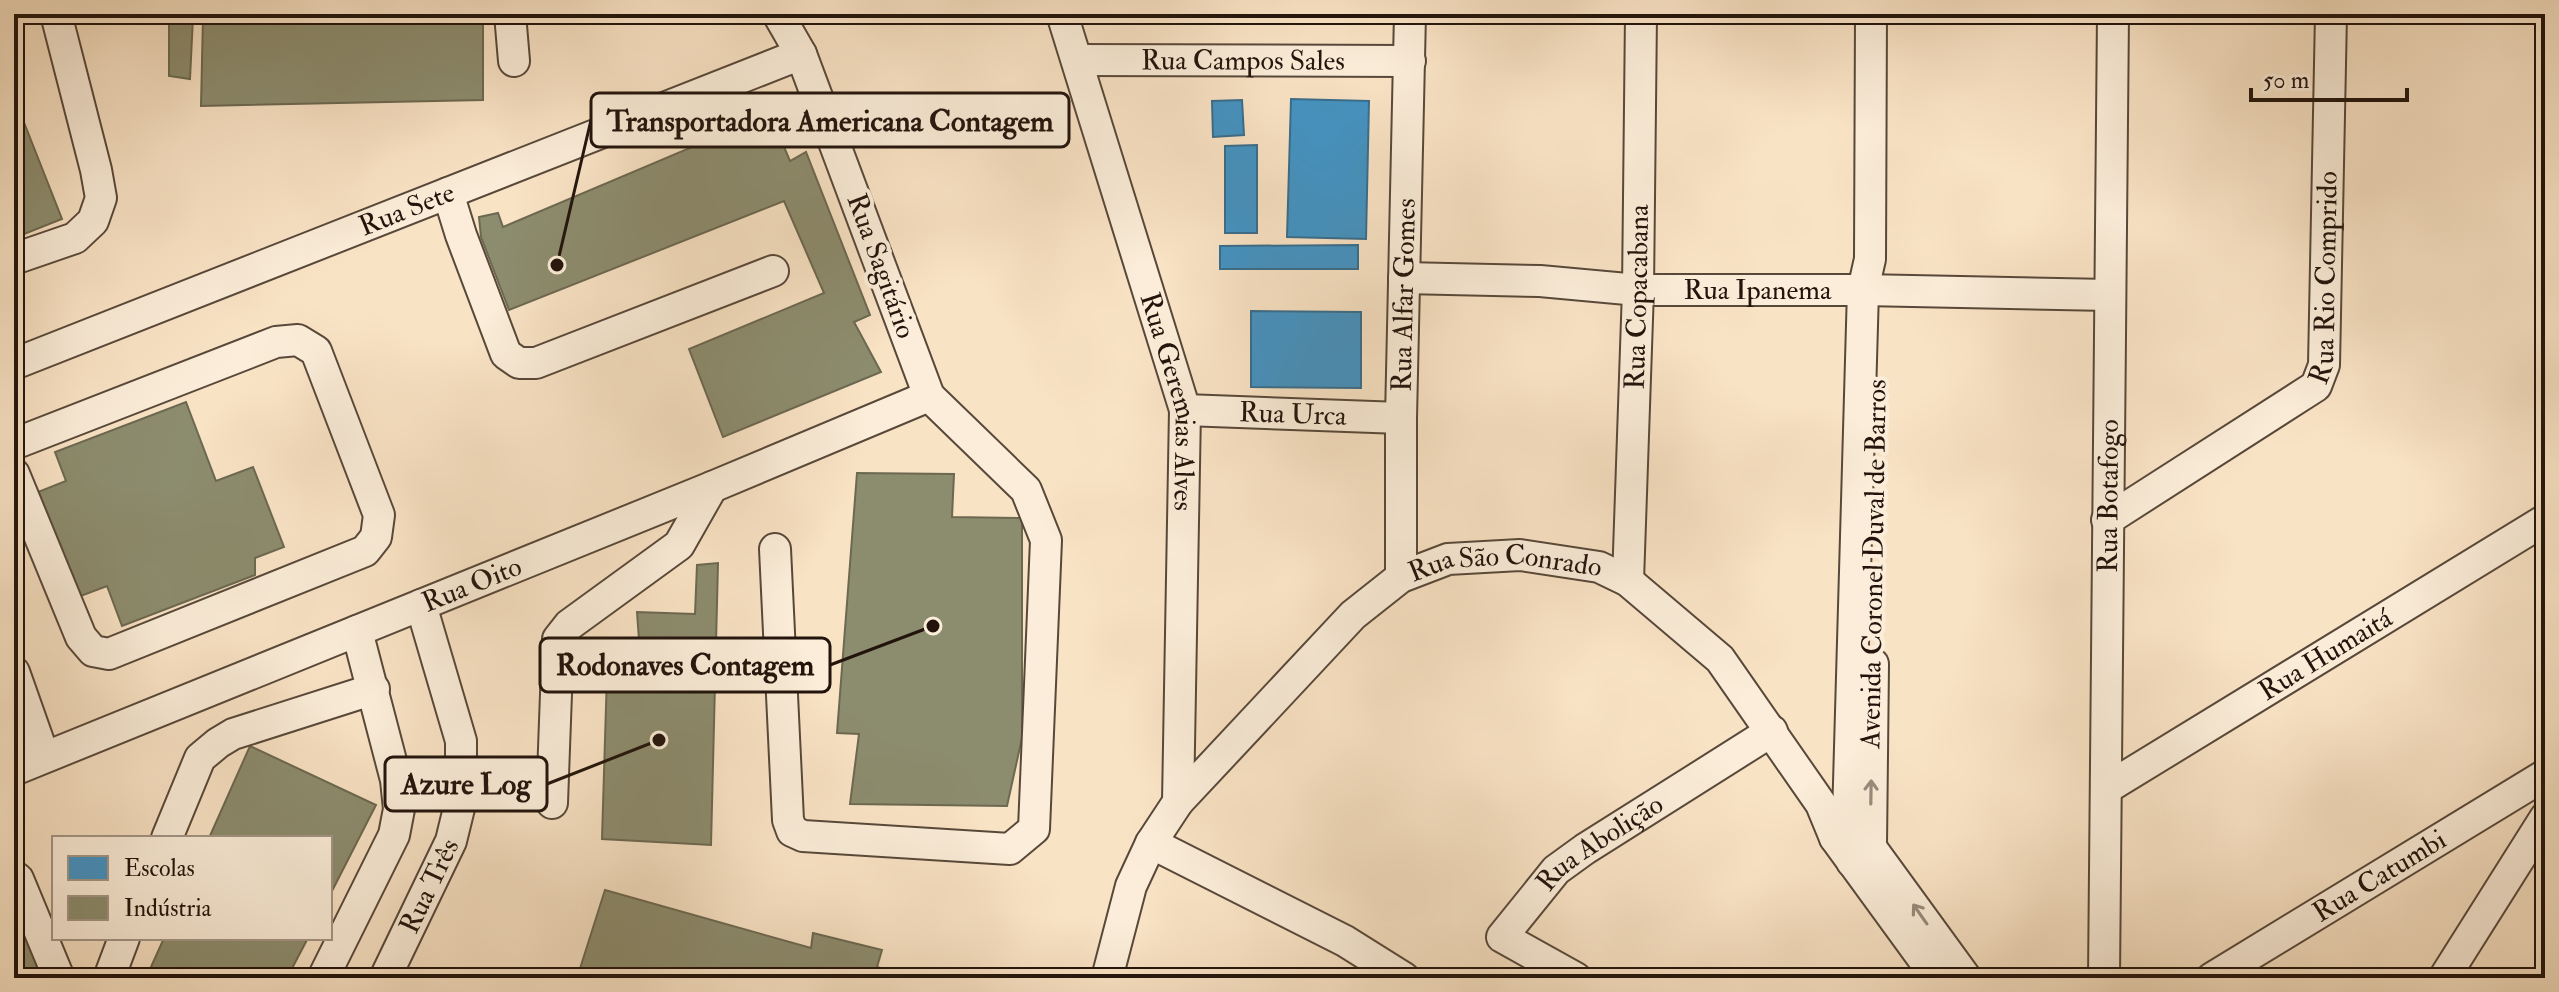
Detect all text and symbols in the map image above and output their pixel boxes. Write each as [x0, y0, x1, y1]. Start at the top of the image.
street label: Rua Campos Sales [1141, 43, 1345, 78]
scale bar [2251, 52, 2407, 102]
text: 50 m [2263, 65, 2310, 96]
callout: Transportadora Americana Contagem [591, 93, 1069, 147]
text: Transportadora Americana Contagem [606, 103, 1054, 140]
street label: Rua Rio Comprido [2301, 171, 2345, 389]
street label: Rua Sete [354, 175, 460, 244]
street label: Rua Sagitário [839, 189, 923, 343]
street label: Rua Alfar Gomes [1384, 198, 1423, 392]
street label: Rua Copacabana [1617, 204, 1656, 390]
street label: Rua Ipanema [1684, 273, 1832, 308]
street label: Rua Geremias Alves [1132, 288, 1204, 511]
street label: Avenida Coronel Duval de Barros [1853, 379, 1895, 750]
street label: Rua Urca [1238, 395, 1348, 433]
street label: Rua Botafogo [2090, 419, 2127, 573]
street label: Rua São Conrado [1403, 537, 1604, 590]
street label: Rua Oito [417, 549, 527, 620]
street label: Rua Humaitá [2252, 600, 2399, 708]
callout: Rodonaves Contagem [540, 638, 830, 692]
text: Rodonaves Contagem [556, 647, 815, 684]
callout: Azure Log [385, 757, 547, 811]
text: Azure Log [399, 766, 532, 803]
one-way arrow [1864, 779, 1879, 806]
street label: Rua Abolição [1528, 787, 1670, 898]
street label: Rua Catumbi [2306, 822, 2452, 930]
street label: Rua Três [392, 833, 467, 939]
legend [52, 836, 332, 940]
text: Escolas [124, 853, 195, 884]
text: Indústria [124, 893, 213, 924]
one-way arrow [1912, 904, 1928, 926]

